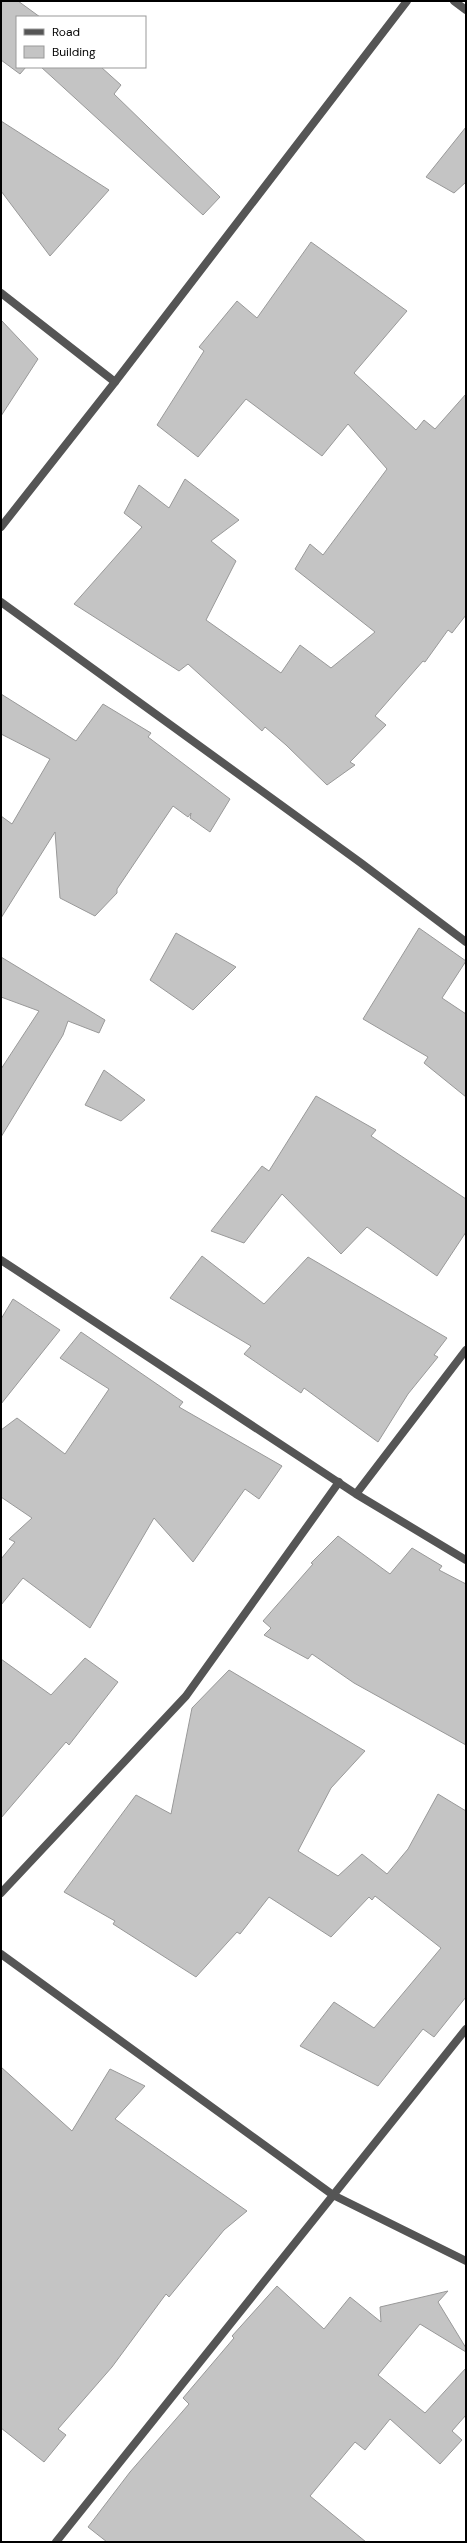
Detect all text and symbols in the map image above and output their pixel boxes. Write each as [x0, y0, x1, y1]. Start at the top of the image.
legend [16, 16, 146, 68]
text: Road [52, 24, 80, 40]
text: Building [52, 44, 96, 60]

